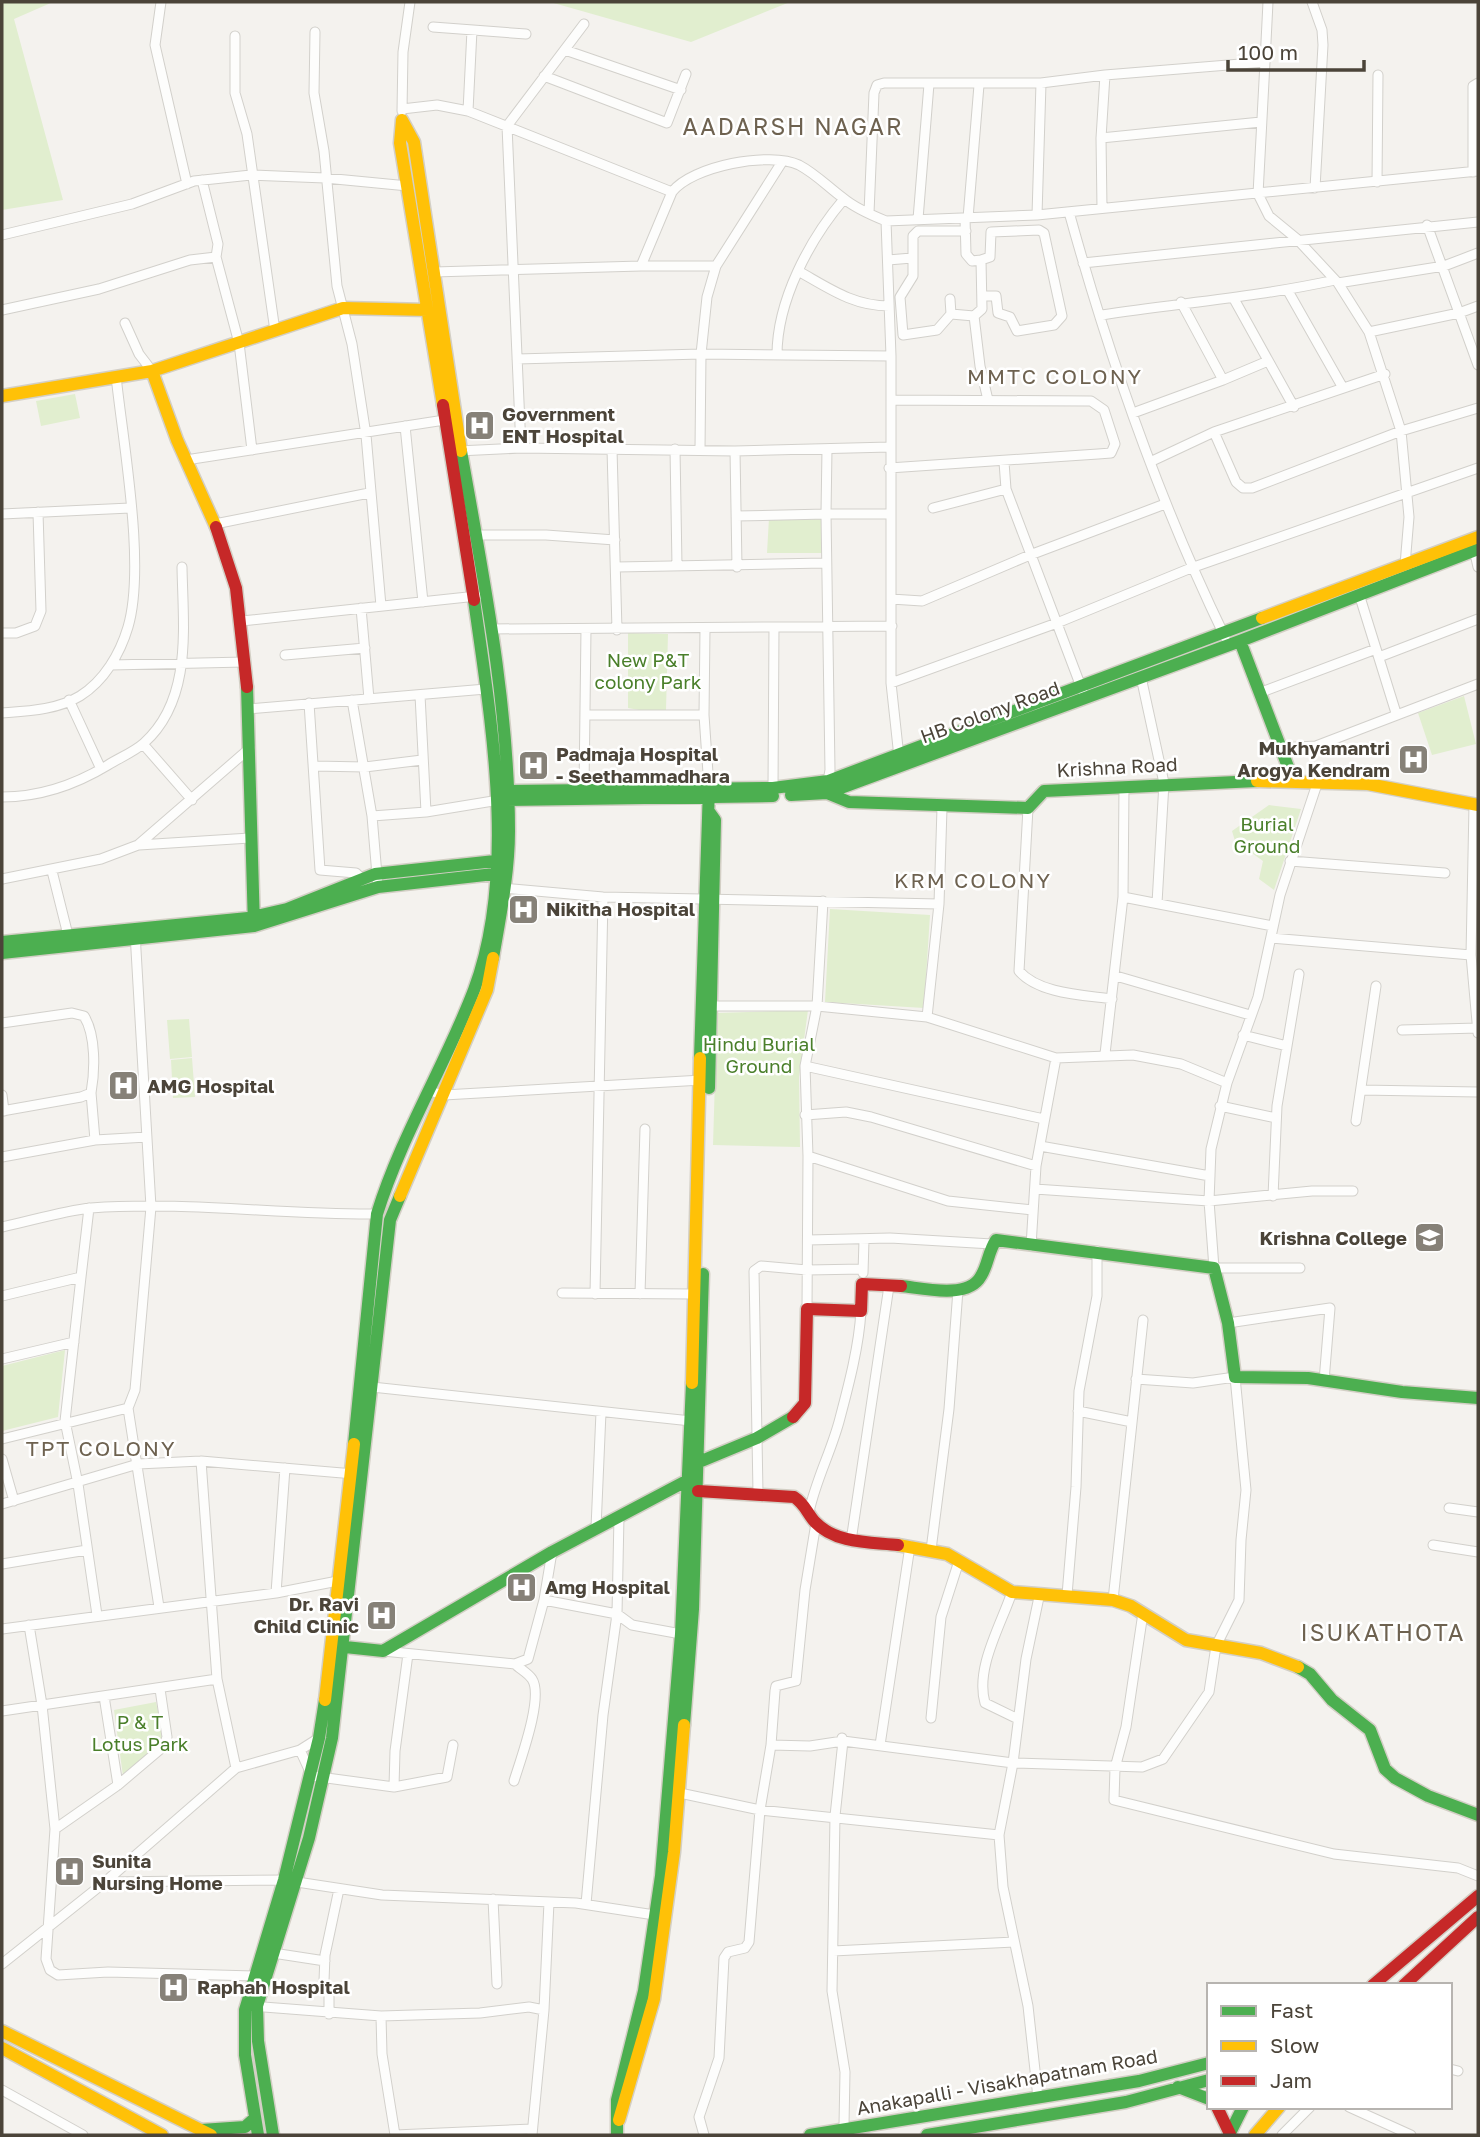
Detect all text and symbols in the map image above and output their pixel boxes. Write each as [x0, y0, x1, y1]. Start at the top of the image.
scale bar [1228, 28, 1364, 72]
text: 100 m [1238, 39, 1298, 65]
district label: AADARSH NAGAR [682, 112, 904, 140]
district label: MMTC COLONY [967, 363, 1143, 389]
place label: Government ENT Hospital [502, 402, 624, 447]
hospital icon: Government ENT Hospital [462, 408, 496, 442]
park label: New P&T colony Park [595, 648, 702, 693]
street label: HB Colony Road [917, 676, 1063, 747]
place label: Mukhyamantri Arogya Kendram [1237, 736, 1390, 781]
place label: Padmaja Hospital - Seethammadhara [556, 742, 730, 787]
hospital icon: Mukhyamantri Arogya Kendram [1396, 742, 1430, 776]
hospital icon: Padmaja Hospital - Seethammadhara [516, 748, 550, 782]
street label: Krishna Road [1056, 752, 1178, 781]
park label: Burial Ground [1234, 812, 1300, 857]
district label: KRM COLONY [894, 867, 1052, 893]
hospital icon: Nikitha Hospital [506, 892, 540, 926]
place label: Nikitha Hospital [546, 897, 695, 920]
park label: Hindu Burial Ground [703, 1032, 815, 1077]
hospital icon: AMG Hospital [107, 1069, 141, 1103]
place label: AMG Hospital [147, 1074, 274, 1097]
school or university icon: Krishna College [1413, 1221, 1447, 1255]
place label: Krishna College [1260, 1226, 1407, 1249]
district label: TPT COLONY [26, 1435, 176, 1461]
hospital icon: Amg Hospital [505, 1570, 539, 1604]
place label: Amg Hospital [545, 1575, 670, 1598]
place label: Dr. Ravi Child Clinic [253, 1592, 359, 1637]
hospital icon: Dr. Ravi Child Clinic [365, 1598, 399, 1632]
district label: ISUKATHOTA [1301, 1618, 1465, 1646]
park label: P & T Lotus Park [91, 1710, 189, 1755]
place label: Sunita Nursing Home [92, 1849, 223, 1894]
hospital icon: Sunita Nursing Home [52, 1855, 86, 1889]
hospital icon: Raphah Hospital [157, 1970, 191, 2004]
place label: Raphah Hospital [197, 1975, 350, 1998]
legend [1207, 1983, 1452, 2109]
text: Fast [1270, 1997, 1313, 2023]
text: Slow [1270, 2032, 1319, 2058]
street label: Anakapalli - Visakhapatnam Road [855, 2044, 1159, 2119]
text: Jam [1270, 2067, 1312, 2093]

